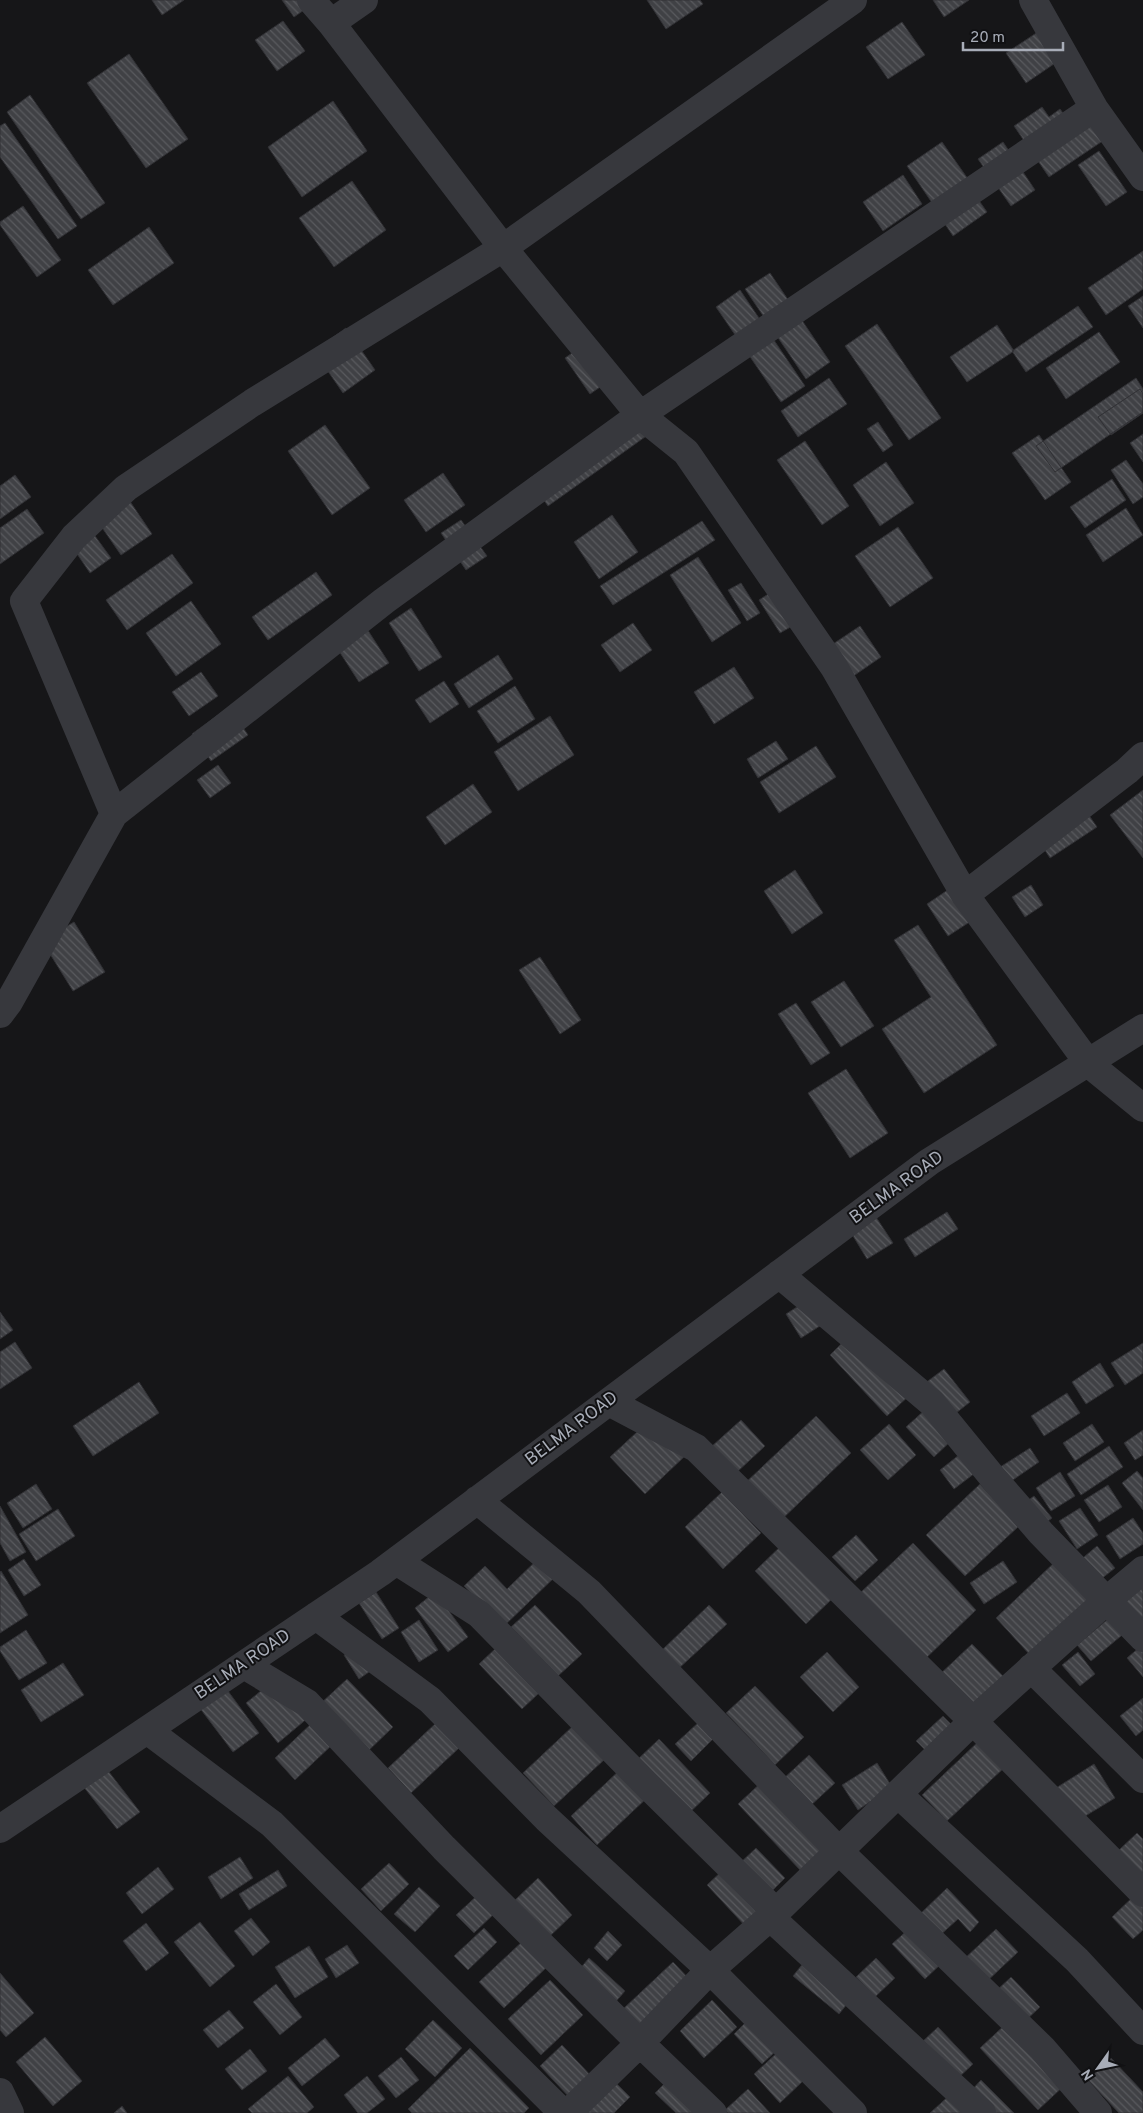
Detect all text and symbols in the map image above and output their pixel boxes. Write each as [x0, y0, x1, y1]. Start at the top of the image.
scale bar [963, 20, 1063, 52]
text: 20 m [970, 29, 1005, 48]
street label: BELMA ROAD [845, 1146, 949, 1230]
street label: BELMA ROAD [521, 1386, 623, 1472]
street label: BELMA ROAD [191, 1625, 295, 1705]
north arrow [1073, 2043, 1123, 2093]
text: N [1078, 2065, 1098, 2083]

